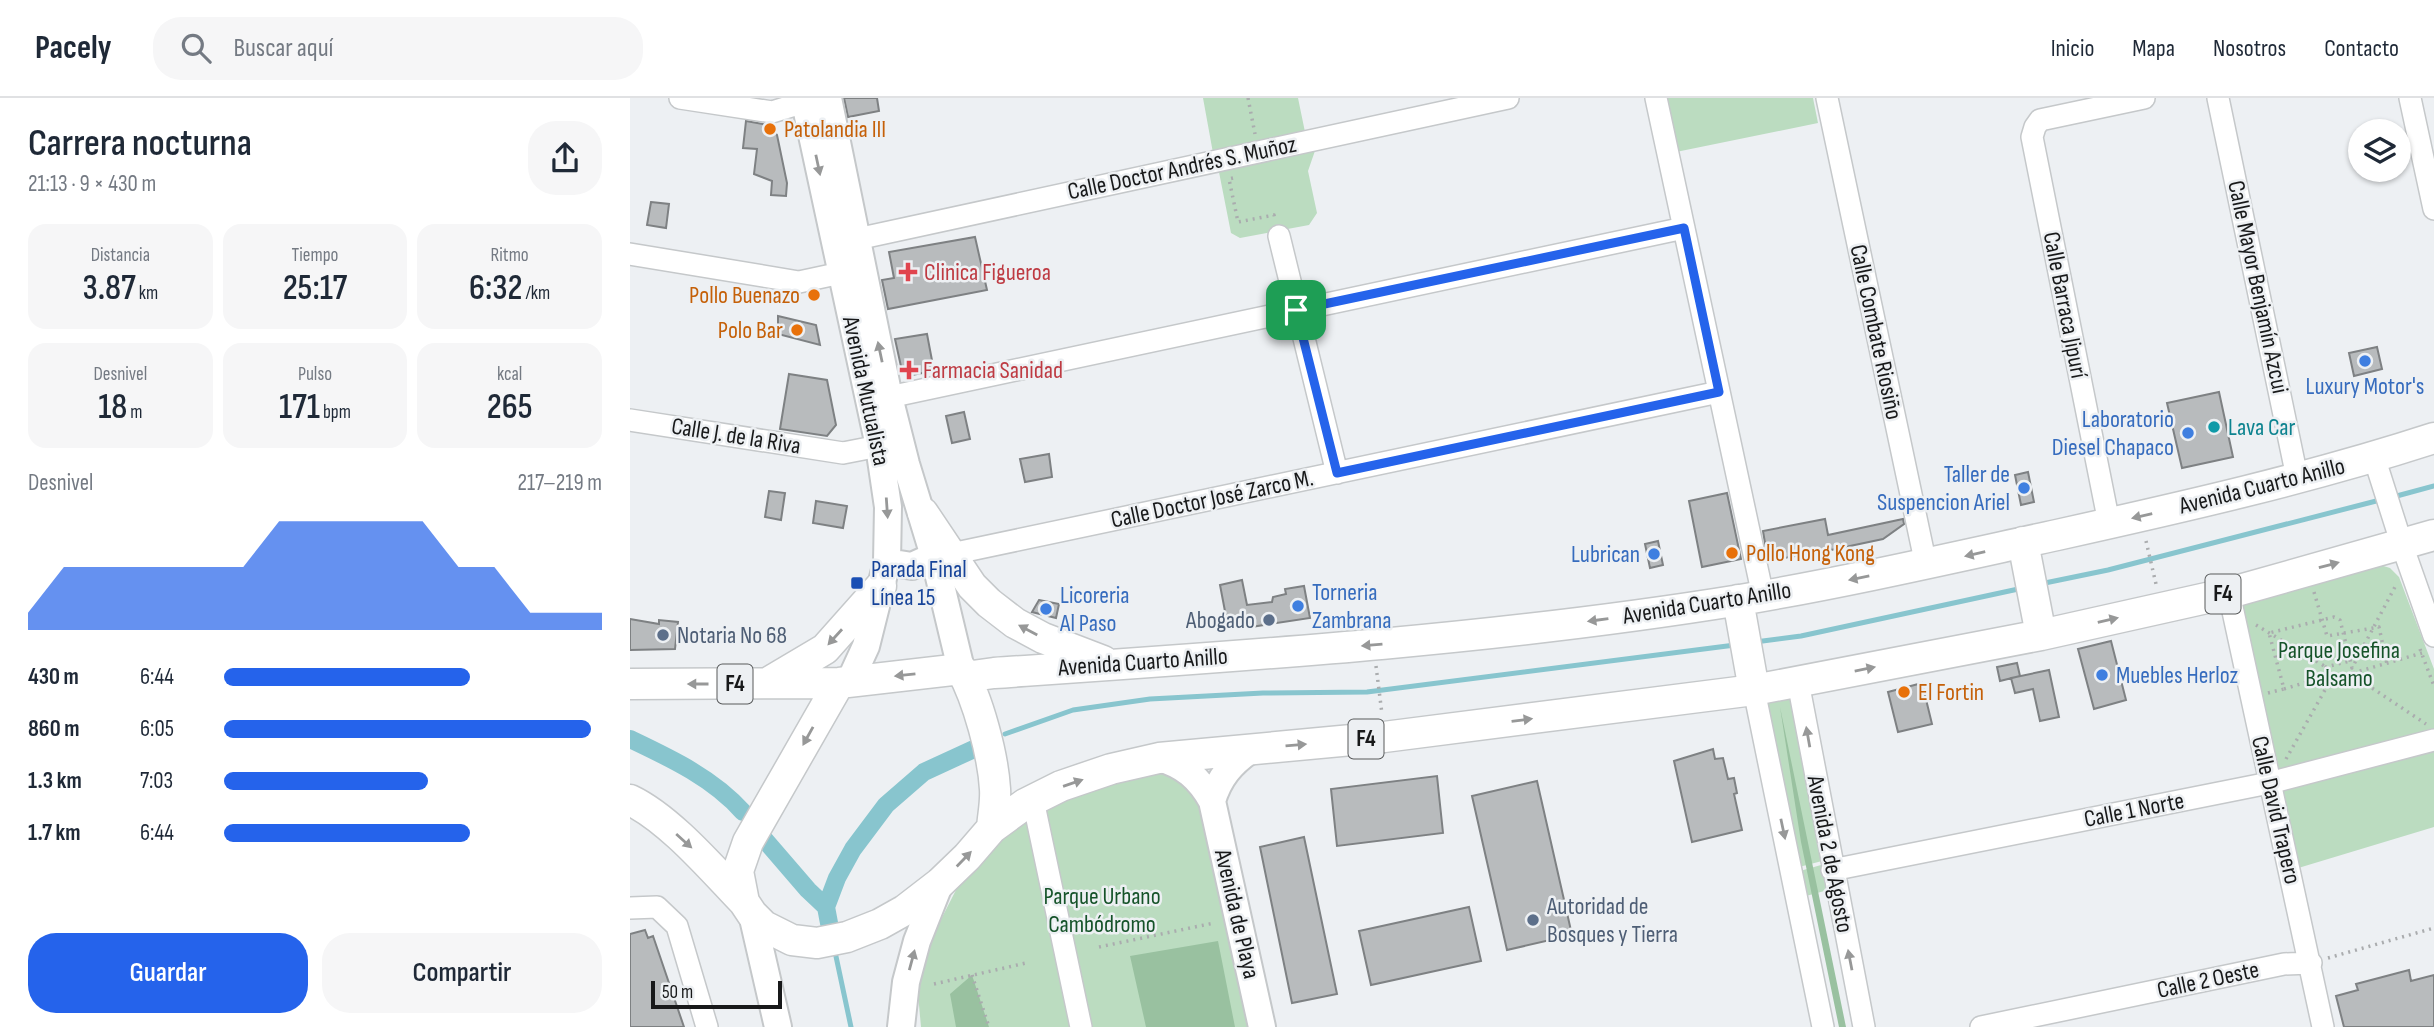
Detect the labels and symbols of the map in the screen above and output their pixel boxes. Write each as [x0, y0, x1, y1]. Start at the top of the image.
place label: Patolandia III [784, 115, 886, 144]
marker: Patolandia III [762, 121, 778, 137]
street label: Calle Doctor Andrés S. Muñoz [1065, 130, 1299, 206]
one-way arrow [813, 154, 824, 176]
street label: Calle Mayor Benjamín Azcui [2221, 178, 2295, 396]
street label: Calle Barraca Jipurí [2037, 229, 2094, 381]
street label: Calle Combate Riosiño [1843, 242, 1909, 422]
place label: Clinica Figueroa [924, 258, 1051, 287]
marker: Clinica Figueroa [898, 262, 918, 282]
pin [1266, 280, 1326, 340]
place label: Pollo Buenazo [689, 281, 800, 310]
marker: Pollo Buenazo [806, 287, 822, 303]
street label: Avenida Mutualista [836, 313, 896, 468]
place label: Polo Bar [718, 316, 783, 345]
marker: Polo Bar [789, 322, 805, 338]
one-way arrow [875, 341, 886, 363]
marker: Luxury Motor's [2357, 353, 2373, 369]
place label: Farmacia Sanidad [923, 356, 1063, 385]
marker: Farmacia Sanidad [901, 362, 917, 378]
place label: Luxury Motor's [2306, 372, 2424, 401]
place label: Laboratorio Diesel Chapaco [2052, 405, 2174, 462]
street label: Calle J. de la Riva [669, 411, 803, 461]
place label: Lava Car [2228, 413, 2295, 442]
marker: Lava Car [2206, 419, 2222, 435]
marker: Laboratorio Diesel Chapaco [2180, 425, 2196, 441]
street label: Avenida Cuarto Anillo [2175, 451, 2348, 521]
place label: Taller de Suspencion Ariel [1877, 460, 2010, 517]
street label: Calle Doctor José Zarco M. [1108, 463, 1316, 535]
marker: Taller de Suspencion Ariel [2016, 480, 2032, 496]
one-way arrow [881, 497, 892, 519]
one-way arrow [2131, 511, 2153, 522]
place label: Pollo Hong Kong [1746, 539, 1875, 568]
place label: Lubrican [1571, 540, 1640, 569]
marker: Pollo Hong Kong [1724, 545, 1740, 561]
marker: Lubrican [1646, 546, 1662, 562]
one-way arrow [1964, 549, 1986, 560]
place label: Parada Final Línea 15 [871, 555, 967, 612]
one-way arrow [2318, 559, 2340, 570]
one-way arrow [1848, 573, 1870, 584]
road number: F4 [2206, 574, 2240, 614]
marker: Parada Final Línea 15 [849, 575, 865, 591]
street label: Avenida Cuarto Anillo [1620, 575, 1793, 631]
place label: Torneria Zambrana [1312, 578, 1392, 635]
place label: Licoreria Al Paso [1059, 581, 1130, 638]
marker: Torneria Zambrana [1290, 598, 1306, 614]
marker: Licoreria Al Paso [1038, 601, 1054, 617]
place label: Abogado [1185, 606, 1255, 635]
marker: Abogado [1261, 612, 1277, 628]
one-way arrow [2097, 614, 2119, 625]
one-way arrow [1587, 615, 1609, 626]
place label: Notaria No 68 [677, 621, 787, 650]
one-way arrow [1018, 624, 1038, 635]
marker: Notaria No 68 [655, 627, 671, 643]
one-way arrow [828, 628, 844, 645]
park label: Parque Josefina Balsamo [2278, 636, 2400, 693]
one-way arrow [1361, 640, 1383, 651]
street label: Avenida Cuarto Anillo [1056, 642, 1229, 682]
place label: Muebles Herloz [2116, 661, 2238, 690]
one-way arrow [1854, 663, 1876, 674]
road number: F4 [718, 664, 752, 704]
marker: Muebles Herloz [2094, 667, 2110, 683]
one-way arrow [894, 670, 916, 681]
one-way arrow [686, 678, 708, 690]
place label: El Fortin [1918, 678, 1984, 707]
marker: El Fortin [1896, 684, 1912, 700]
one-way arrow [1511, 714, 1533, 725]
road number: F4 [1348, 720, 1384, 758]
one-way arrow [802, 726, 814, 745]
one-way arrow [1802, 726, 1813, 748]
street label: Calle David Trapero [2245, 733, 2307, 887]
one-way arrow [1285, 739, 1307, 750]
street label: Avenida 2 de Agosto [1800, 772, 1859, 935]
one-way arrow [1062, 777, 1083, 787]
street label: Calle 1 Norte [2082, 786, 2186, 834]
one-way arrow [1777, 818, 1788, 840]
one-way arrow [675, 833, 692, 849]
street label: Avenida de Playa [1208, 846, 1266, 981]
one-way arrow [955, 851, 971, 868]
park label: Parque Urbano Cambódromo [1043, 882, 1161, 939]
place label: Autoridad de Bosques y Tierra [1546, 892, 1678, 949]
marker: Autoridad de Bosques y Tierra [1525, 912, 1541, 928]
one-way arrow [907, 949, 918, 971]
one-way arrow [1845, 949, 1856, 971]
street label: Calle 2 Oeste [2154, 955, 2262, 1005]
scale bar [651, 978, 782, 1010]

